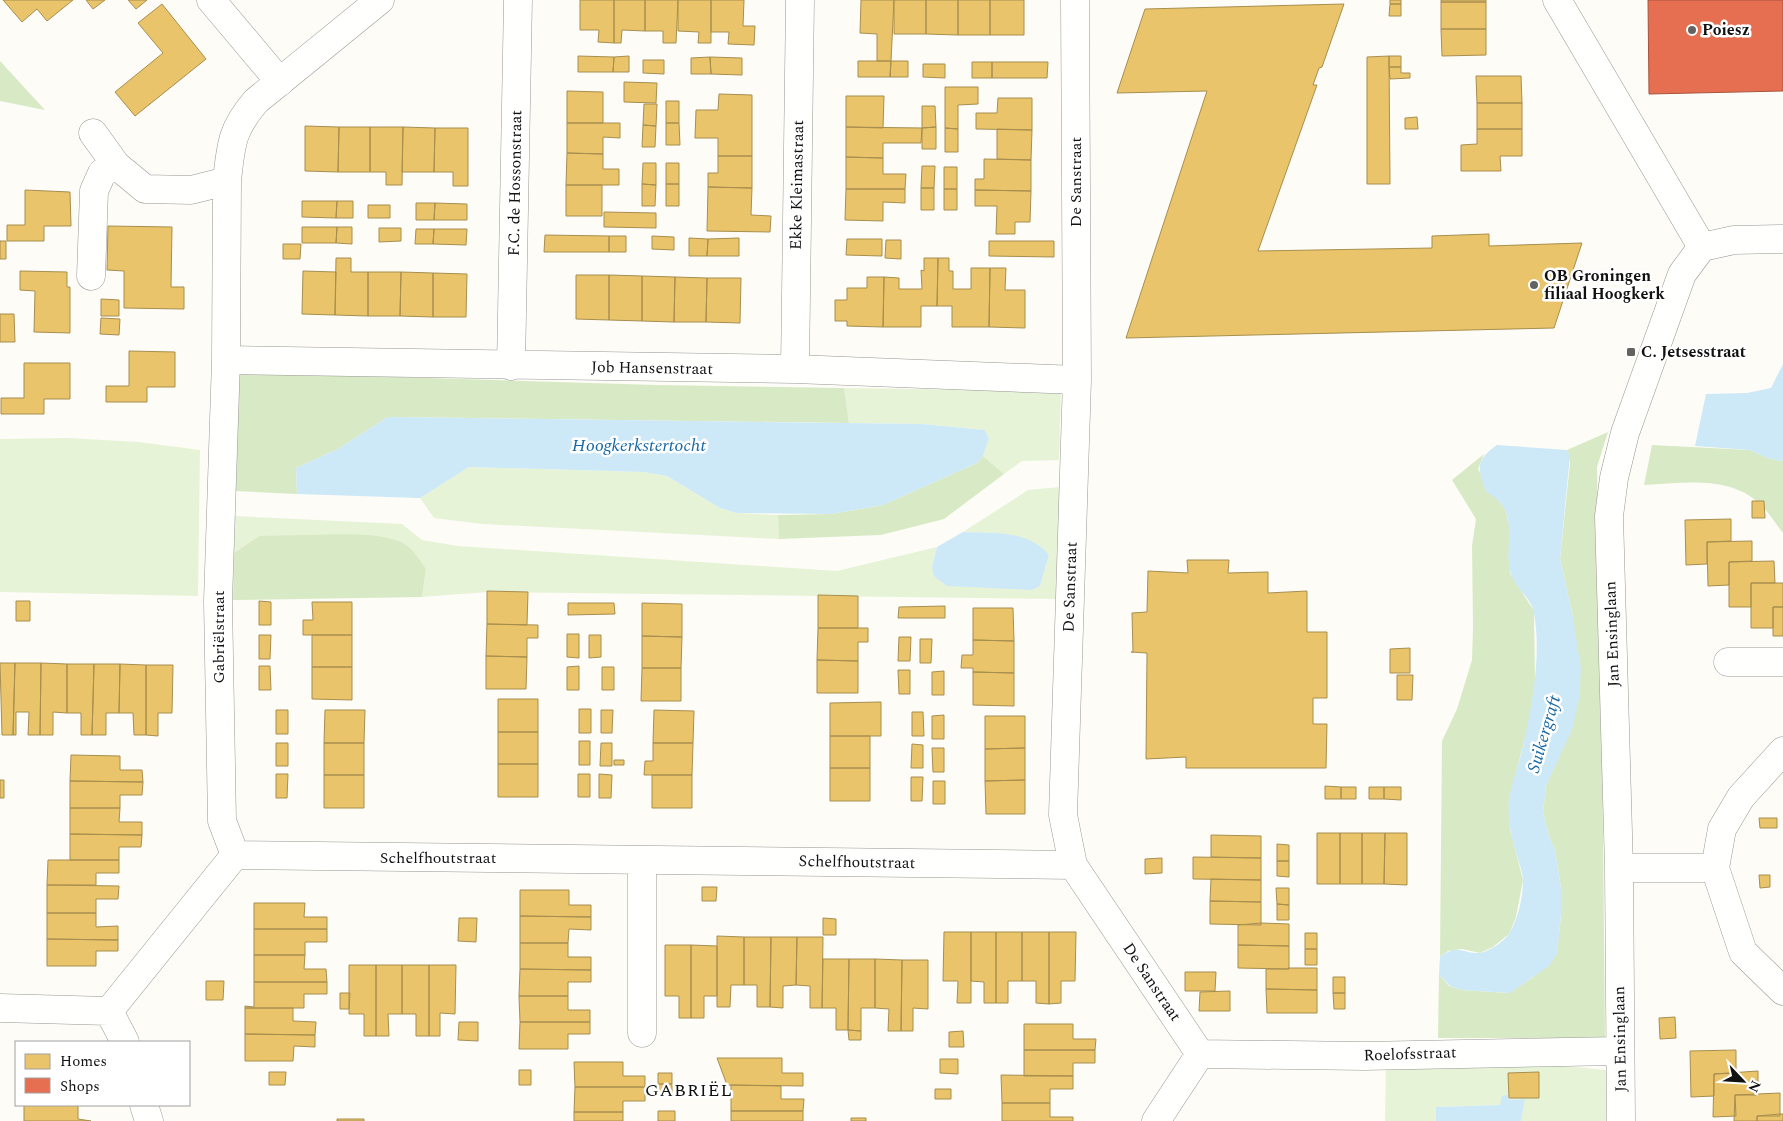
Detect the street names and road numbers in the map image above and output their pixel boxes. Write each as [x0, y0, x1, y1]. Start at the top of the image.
street label: F.C. de Hossonstraat [502, 109, 528, 256]
street label: Ekke Kleimastraat [784, 119, 810, 250]
street label: De Sanstraat [1064, 136, 1088, 227]
street label: Job Hansenstraat [591, 355, 713, 381]
street label: De Sanstraat [1056, 541, 1084, 633]
street label: Jan Ensinglaan [1598, 581, 1626, 687]
street label: Gabriëlstraat [207, 590, 231, 684]
street label: Schelfhoutstraat [380, 846, 497, 870]
street label: Schelfhoutstraat [798, 849, 916, 875]
street label: De Sanstraat [1117, 938, 1187, 1026]
street label: Jan Ensinglaan [1607, 986, 1633, 1092]
street label: Roelofsstraat [1363, 1040, 1457, 1068]

